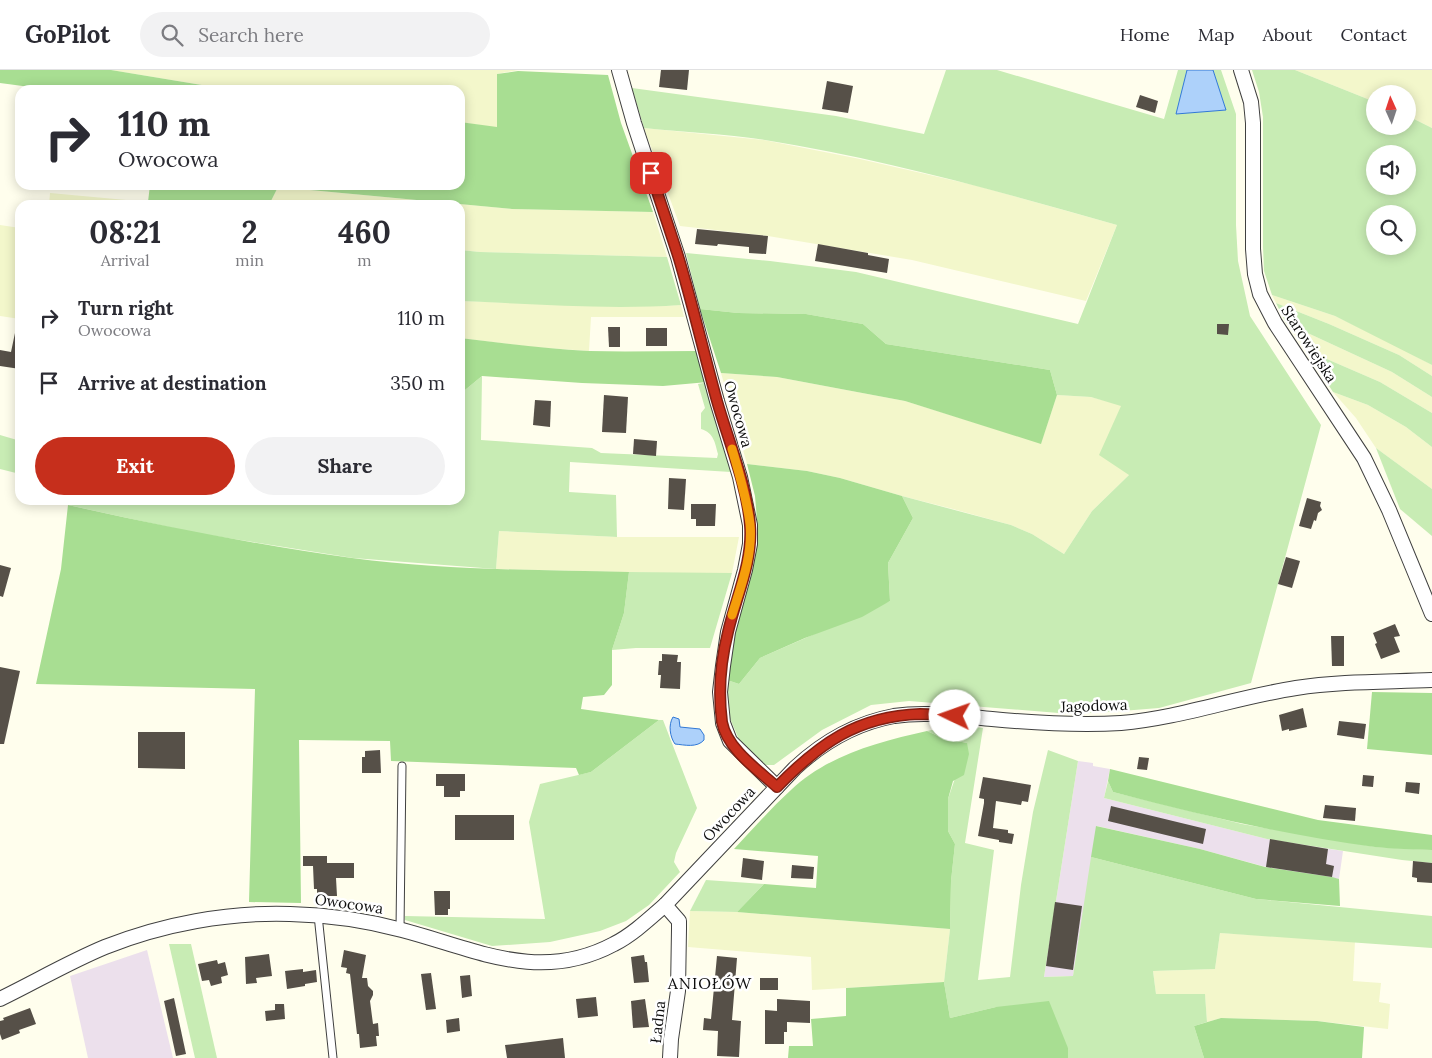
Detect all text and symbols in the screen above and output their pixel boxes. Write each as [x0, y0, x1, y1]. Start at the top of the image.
search box [140, 12, 490, 57]
text: GoPilot [25, 19, 110, 50]
icon: search [158, 21, 186, 49]
text: Search here [198, 23, 304, 47]
text: Home [1120, 23, 1170, 46]
text: Map [1198, 23, 1234, 46]
text: About [1262, 23, 1312, 46]
text: Contact [1340, 23, 1407, 46]
north arrow [1366, 85, 1416, 135]
map controls [1366, 85, 1416, 255]
text: 110 m [118, 101, 210, 146]
icon: right [35, 105, 100, 170]
text: Owocowa [118, 145, 219, 173]
button: sound [1366, 145, 1416, 195]
pin [630, 152, 672, 194]
icon: arrive [637, 159, 665, 187]
button: search [1366, 205, 1416, 255]
text: 08:21 [89, 213, 161, 251]
text: 2 [242, 213, 258, 251]
text: 460 [338, 213, 391, 251]
text: Arrival [101, 250, 150, 270]
text: min [235, 250, 264, 270]
text: m [357, 250, 372, 270]
text: Turn right [78, 296, 174, 320]
street label: Starowiejska [1277, 302, 1341, 386]
icon: right [35, 304, 63, 332]
text: 110 m [397, 306, 445, 330]
text: Owocowa [78, 320, 151, 340]
icon: arrive [35, 369, 63, 397]
text: Arrive at destination [78, 371, 267, 395]
text: 350 m [390, 371, 445, 395]
street label: Owocowa [720, 378, 757, 450]
button: Exit [35, 437, 235, 495]
button: Share [245, 437, 445, 495]
position arrow [928, 689, 980, 741]
street label: Jagodowa [1059, 695, 1128, 716]
street label: Owocowa [698, 782, 759, 845]
street label: Owocowa [314, 889, 385, 918]
district label: ANIOŁÓW [667, 973, 752, 993]
street label: Ładna [646, 1000, 669, 1044]

